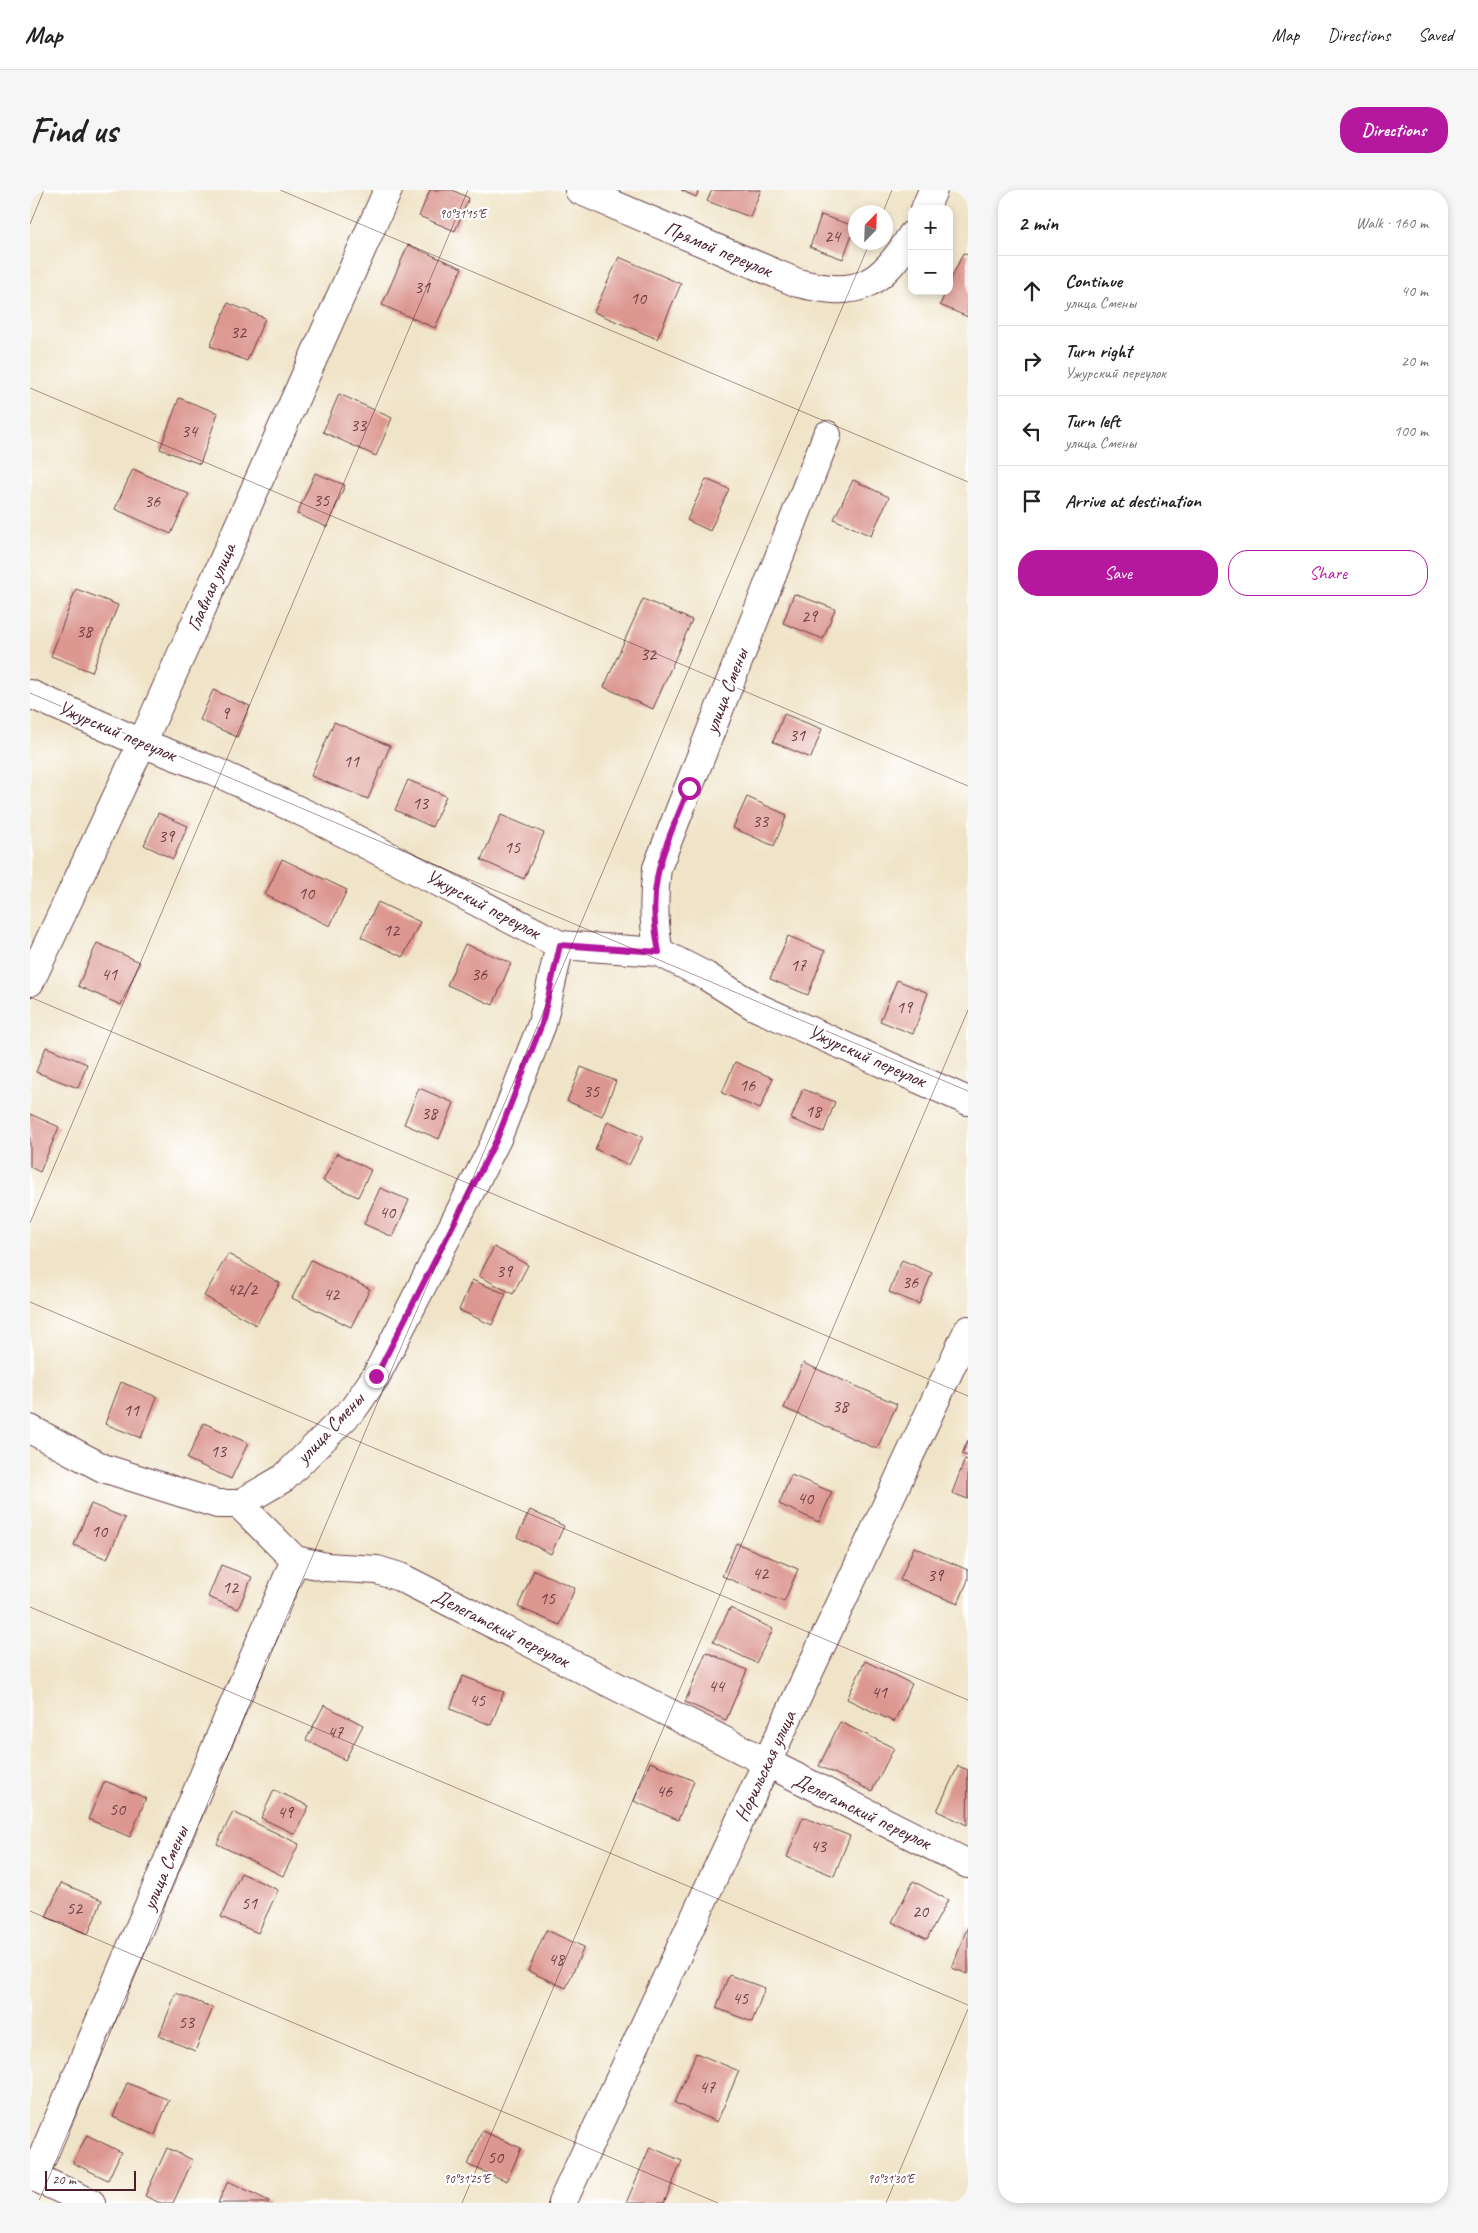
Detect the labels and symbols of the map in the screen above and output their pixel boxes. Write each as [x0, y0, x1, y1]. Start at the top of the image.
north arrow [848, 205, 893, 250]
text: 90°31'15"E [440, 206, 488, 222]
street label: Прямой переулок [661, 215, 777, 283]
house number: 24 [824, 225, 842, 247]
house number: 31 [414, 276, 431, 298]
house number: 10 [630, 287, 648, 309]
house number: 32 [230, 321, 248, 343]
house number: 33 [350, 414, 368, 436]
house number: 34 [181, 420, 199, 442]
house number: 35 [313, 489, 330, 511]
house number: 36 [144, 490, 161, 512]
street label: Главная улица [181, 538, 242, 635]
house number: 29 [801, 605, 819, 627]
house number: 38 [76, 620, 94, 642]
house number: 32 [640, 643, 658, 665]
street label: улица Смены [698, 644, 754, 738]
street label: Ужурский переулок [54, 695, 181, 768]
house number: 9 [221, 702, 231, 724]
house number: 31 [789, 724, 806, 746]
house number: 11 [343, 750, 360, 772]
route start [678, 777, 701, 800]
house number: 13 [412, 792, 430, 814]
house number: 33 [752, 810, 770, 832]
house number: 39 [158, 825, 176, 847]
house number: 15 [504, 836, 521, 858]
street label: Ужурский переулок [421, 863, 546, 945]
house number: 10 [298, 882, 316, 904]
house number: 12 [383, 919, 401, 941]
house number: 17 [790, 954, 807, 976]
house number: 41 [101, 963, 118, 985]
house number: 36 [471, 963, 488, 985]
house number: 19 [896, 996, 914, 1018]
street label: Ужурский переулок [804, 1019, 931, 1094]
house number: 16 [739, 1074, 756, 1096]
house number: 35 [583, 1080, 600, 1102]
house number: 18 [805, 1100, 823, 1122]
house number: 38 [421, 1102, 439, 1124]
house number: 40 [379, 1201, 397, 1223]
house number: 39 [496, 1260, 514, 1282]
house number: 36 [902, 1271, 919, 1293]
house number: 42/2 [227, 1278, 259, 1300]
house number: 42 [323, 1283, 341, 1305]
route end [365, 1365, 388, 1388]
street label: улица Смены [290, 1386, 370, 1470]
house number: 38 [832, 1395, 850, 1417]
house number: 11 [123, 1399, 140, 1421]
house number: 13 [210, 1440, 228, 1462]
house number: 40 [797, 1487, 815, 1509]
house number: 10 [91, 1520, 109, 1542]
house number: 42 [752, 1562, 770, 1584]
house number: 39 [927, 1564, 945, 1586]
house number: 12 [222, 1576, 240, 1598]
street label: Делегатский переулок [429, 1583, 575, 1674]
house number: 15 [539, 1587, 556, 1609]
house number: 44 [708, 1675, 726, 1697]
house number: 41 [871, 1681, 888, 1703]
house number: 45 [469, 1689, 486, 1711]
street label: Норильская улица [728, 1705, 802, 1825]
house number: 47 [327, 1721, 344, 1743]
street label: Делегатский переулок [789, 1767, 936, 1856]
house number: 46 [656, 1780, 673, 1802]
house number: 50 [109, 1798, 127, 1820]
house number: 49 [277, 1801, 295, 1823]
street label: улица Смены [136, 1821, 194, 1915]
house number: 43 [810, 1835, 828, 1857]
house number: 51 [241, 1892, 258, 1914]
house number: 52 [66, 1897, 84, 1919]
house number: 20 [912, 1900, 930, 1922]
house number: 48 [548, 1948, 566, 1970]
house number: 45 [732, 1987, 749, 2009]
house number: 53 [178, 2011, 196, 2033]
house number: 47 [699, 2076, 716, 2098]
house number: 50 [487, 2146, 505, 2168]
scale bar [45, 2168, 136, 2191]
text: 90°31'25"E [444, 2171, 492, 2187]
text: 90°31'30"E [868, 2171, 916, 2187]

